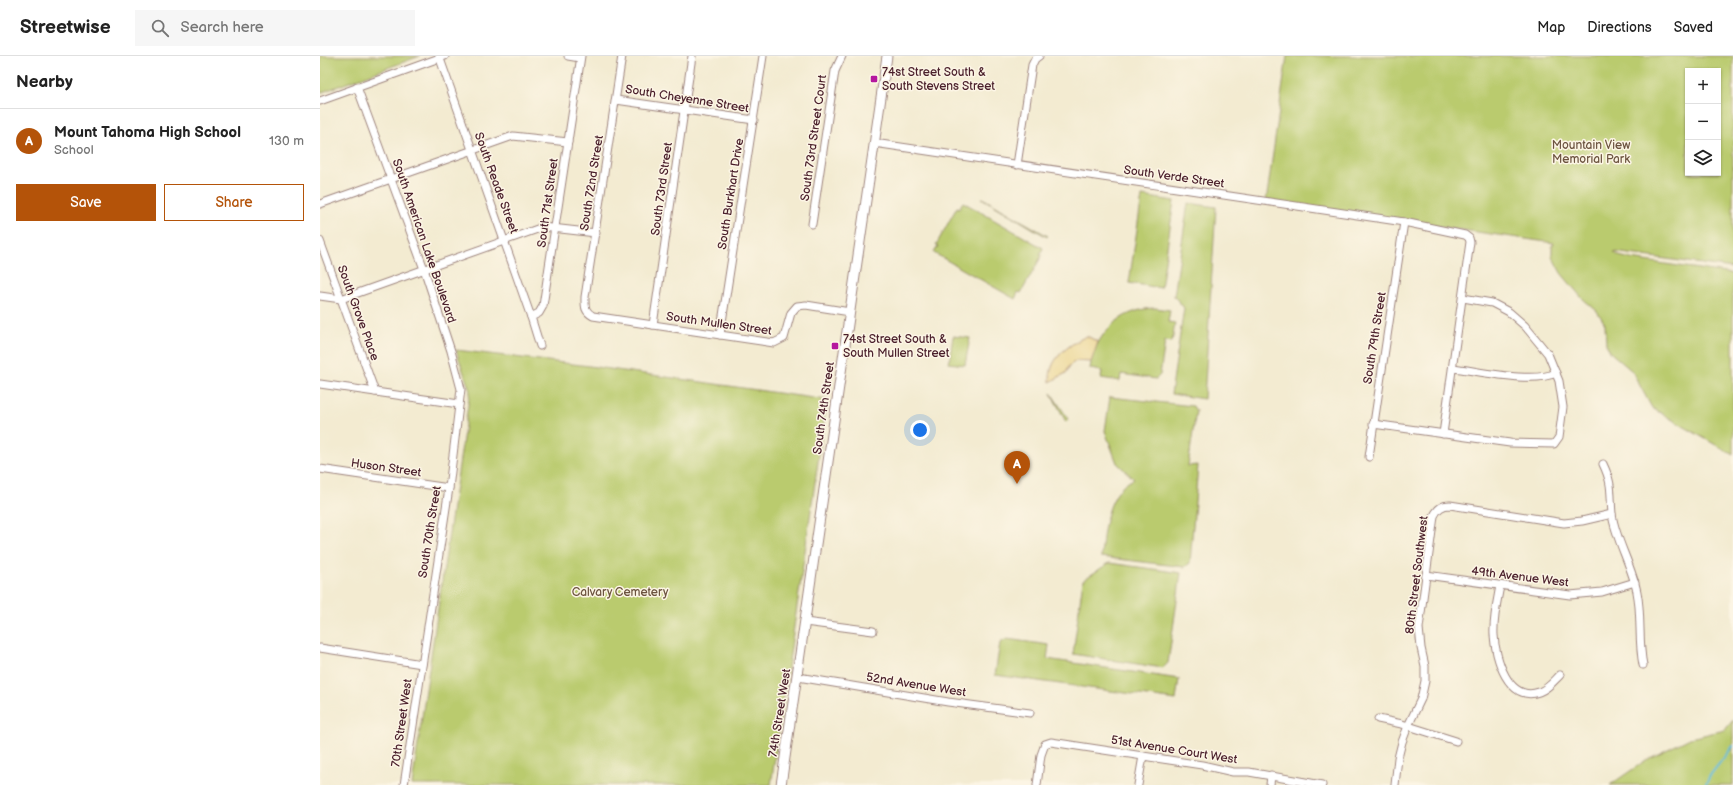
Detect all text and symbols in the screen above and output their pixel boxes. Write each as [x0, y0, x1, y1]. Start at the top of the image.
search box [135, 10, 415, 46]
text: Streetwise [20, 16, 111, 39]
icon: search [149, 17, 171, 39]
text: Search here [181, 18, 264, 37]
text: Map [1537, 19, 1565, 36]
text: Directions [1587, 19, 1652, 36]
text: Saved [1674, 19, 1713, 36]
place label: 74st Street South & South Stevens Street [882, 65, 995, 94]
map controls [1685, 68, 1721, 176]
button: + [1685, 68, 1721, 104]
text: Nearby [16, 72, 73, 92]
street label: South 73rd Street Court [798, 74, 830, 202]
marker: 74st Street South & South Stevens Street [869, 74, 879, 84]
street label: South Cheyenne Street [624, 82, 750, 116]
button: − [1685, 104, 1721, 140]
text: Mount Tahoma High School [54, 123, 241, 142]
street label: South Reade Street [471, 130, 521, 236]
text: A [25, 133, 33, 149]
text: 130 m [269, 133, 304, 149]
street label: South 72nd Street [577, 134, 607, 232]
street label: South Burkhart Drive [715, 137, 747, 251]
park label: Mountain View Memorial Park [1552, 138, 1630, 167]
button: layers [1685, 140, 1721, 176]
street label: South 73rd Street [648, 141, 676, 237]
text: School [54, 142, 94, 158]
street label: South American Lake Boulevard [389, 157, 459, 325]
street label: South 71st Street [534, 157, 562, 249]
street label: South Verde Street [1123, 163, 1226, 192]
button: Save [16, 184, 156, 221]
button: Share [164, 184, 304, 221]
street label: South Grove Place [334, 263, 382, 363]
street label: South 79th Street [1360, 291, 1390, 385]
street label: South Mullen Street [665, 309, 773, 339]
place label: 74st Street South & South Mullen Street [843, 332, 950, 361]
marker: 74st Street South & South Mullen Street [830, 341, 840, 351]
street label: South 74th Street [810, 360, 838, 455]
your location [910, 420, 930, 440]
pin: A [1004, 451, 1030, 484]
street label: Huson Street [350, 456, 422, 480]
street label: South 70th Street [415, 485, 445, 579]
street label: 80th Street Southwest [1402, 515, 1432, 635]
street label: 49th Avenue West [1471, 564, 1570, 590]
park label: Calvary Cemetery [572, 585, 669, 600]
street label: 74th Street West [766, 667, 794, 758]
street label: 52nd Avenue West [865, 670, 967, 700]
street label: 70th Street West [388, 678, 416, 768]
street label: 51st Avenue Court West [1110, 733, 1239, 767]

